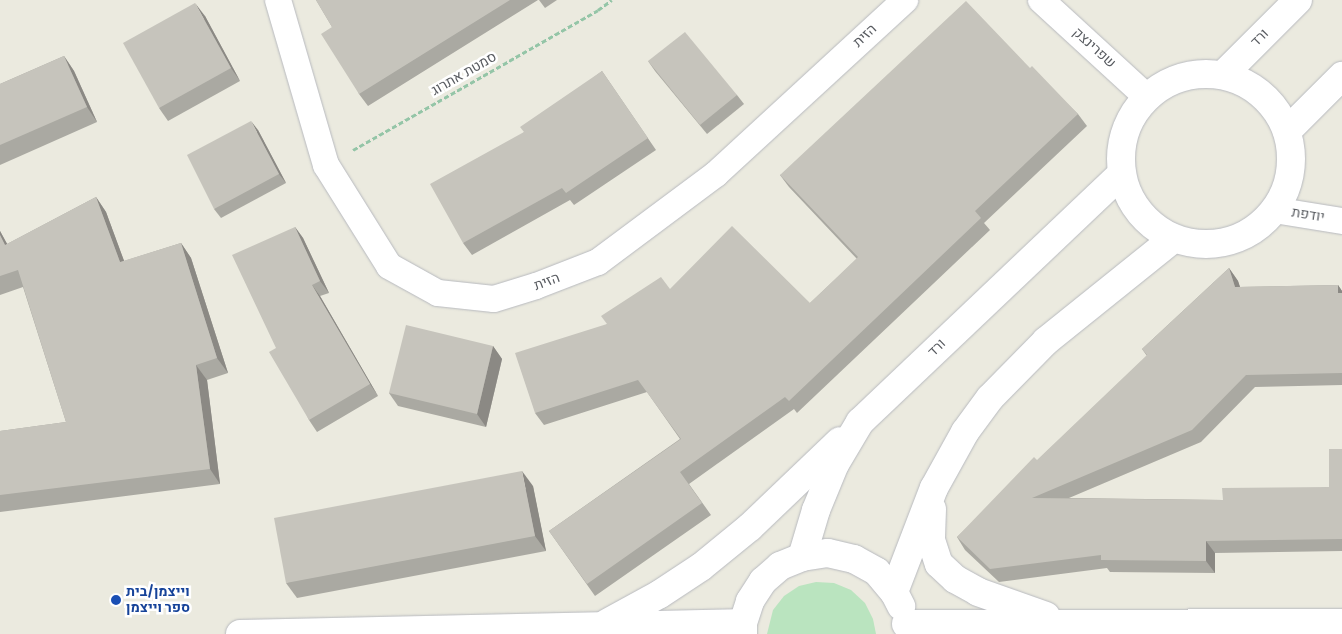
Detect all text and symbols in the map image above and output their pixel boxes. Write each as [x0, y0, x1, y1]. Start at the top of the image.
street label: הזית [850, 21, 880, 51]
street label: שפרינצק [1069, 24, 1119, 72]
street label: ורד [1248, 26, 1272, 50]
street label: סמטת אתרוג [428, 49, 500, 99]
street label: יודפת [1290, 204, 1326, 226]
street label: הזית [532, 270, 562, 294]
street label: ורד [925, 336, 949, 360]
place label: וייצמן/בית ספר וייצמן [126, 584, 190, 616]
marker: וייצמן/בית ספר וייצמן [110, 594, 122, 606]

